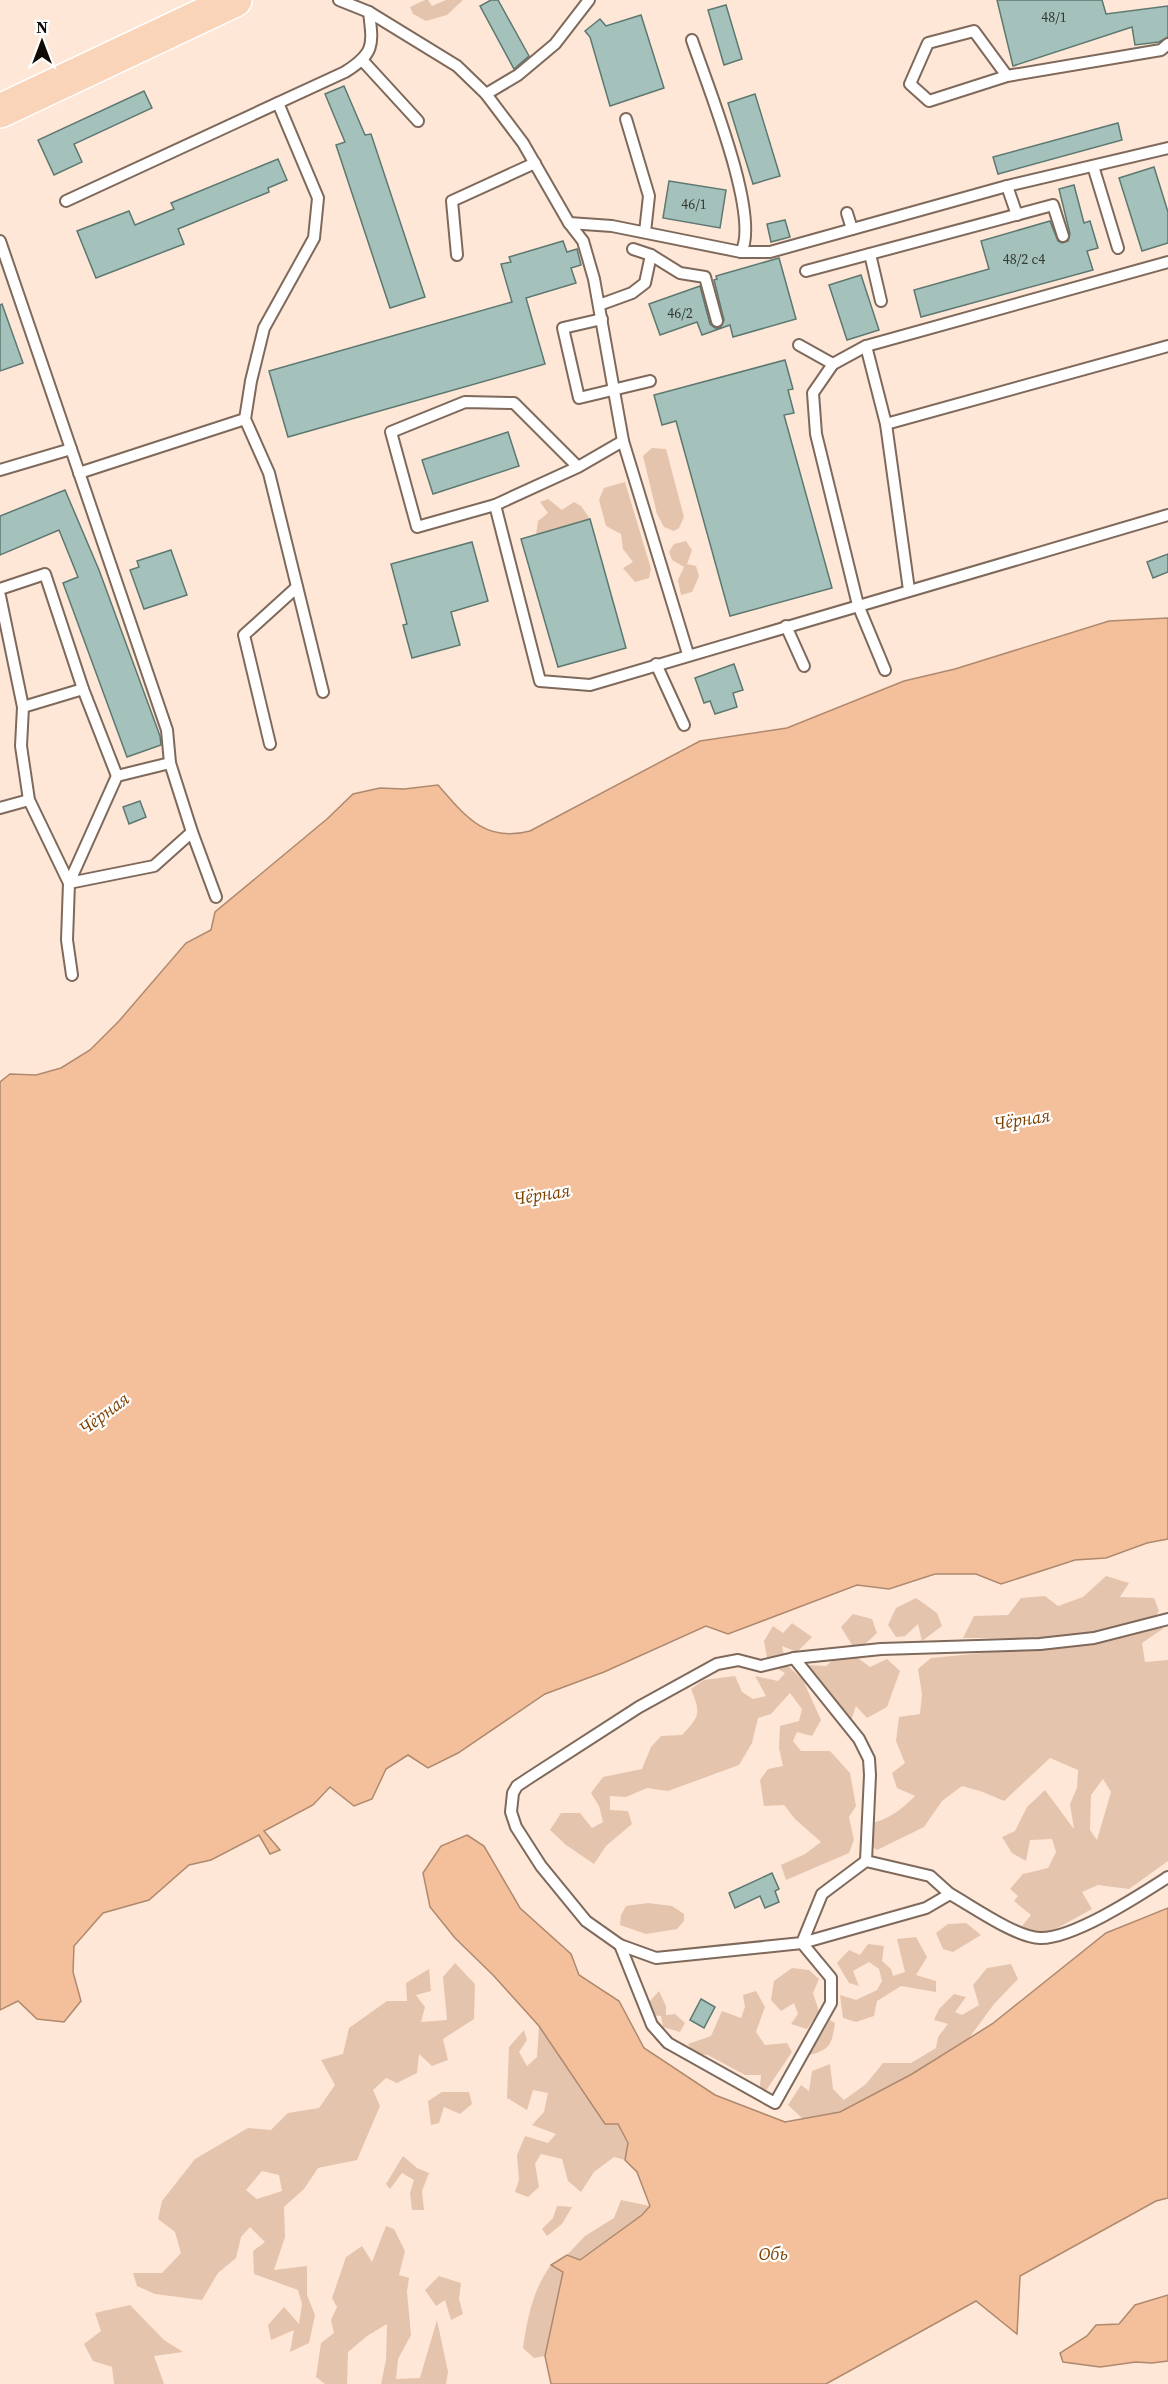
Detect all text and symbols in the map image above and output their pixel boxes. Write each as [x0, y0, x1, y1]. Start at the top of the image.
house number: 48/1 [1041, 7, 1067, 27]
north arrow [12, 12, 72, 72]
text: N [36, 16, 48, 38]
house number: 46/1 [681, 194, 707, 214]
house number: 48/2 с4 [1003, 249, 1045, 269]
house number: 46/2 [667, 303, 693, 323]
water label: Чёрная [992, 1102, 1052, 1136]
water label: Чёрная [512, 1177, 572, 1211]
water label: Чёрная [74, 1386, 134, 1440]
water label: Обь [758, 2241, 788, 2266]

